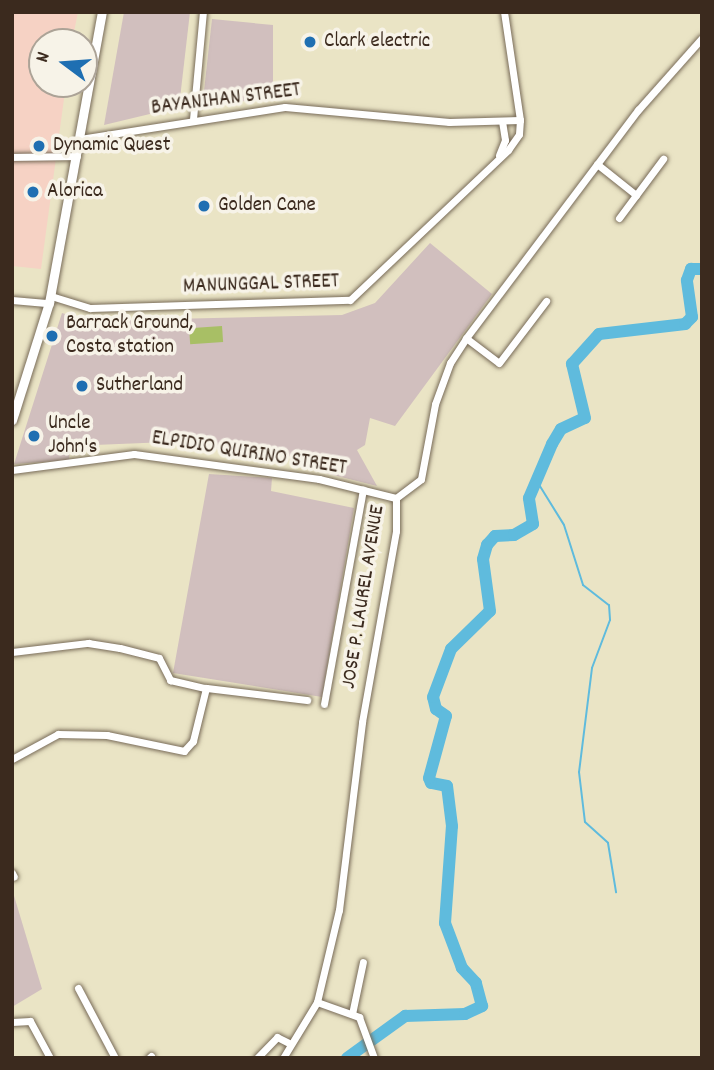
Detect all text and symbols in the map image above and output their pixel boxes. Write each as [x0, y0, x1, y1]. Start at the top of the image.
north arrow [28, 28, 98, 98]
place label: Clark electric [324, 29, 430, 55]
marker: Clark electric [302, 34, 318, 50]
text: N [30, 49, 59, 66]
street label: BAYANIHAN STREET [150, 78, 302, 122]
place label: Dynamic Quest [53, 133, 171, 159]
marker: Dynamic Quest [31, 138, 47, 154]
place label: Alorica [47, 179, 103, 205]
marker: Alorica [25, 184, 41, 200]
place label: Golden Cane [218, 193, 316, 219]
marker: Golden Cane [196, 198, 212, 214]
street label: MANUNGGAL STREET [183, 270, 339, 300]
place label: Barrack Ground, Costa station [66, 311, 193, 361]
marker: Barrack Ground, Costa station [44, 328, 60, 344]
place label: Sutherland [96, 373, 183, 399]
marker: Sutherland [74, 378, 90, 394]
place label: Uncle John's [48, 411, 97, 461]
street label: ELPIDIO QUIRINO STREET [150, 426, 348, 482]
marker: Uncle John's [26, 428, 42, 444]
street label: JOSE P. LAUREL AVENUE [337, 503, 391, 691]

